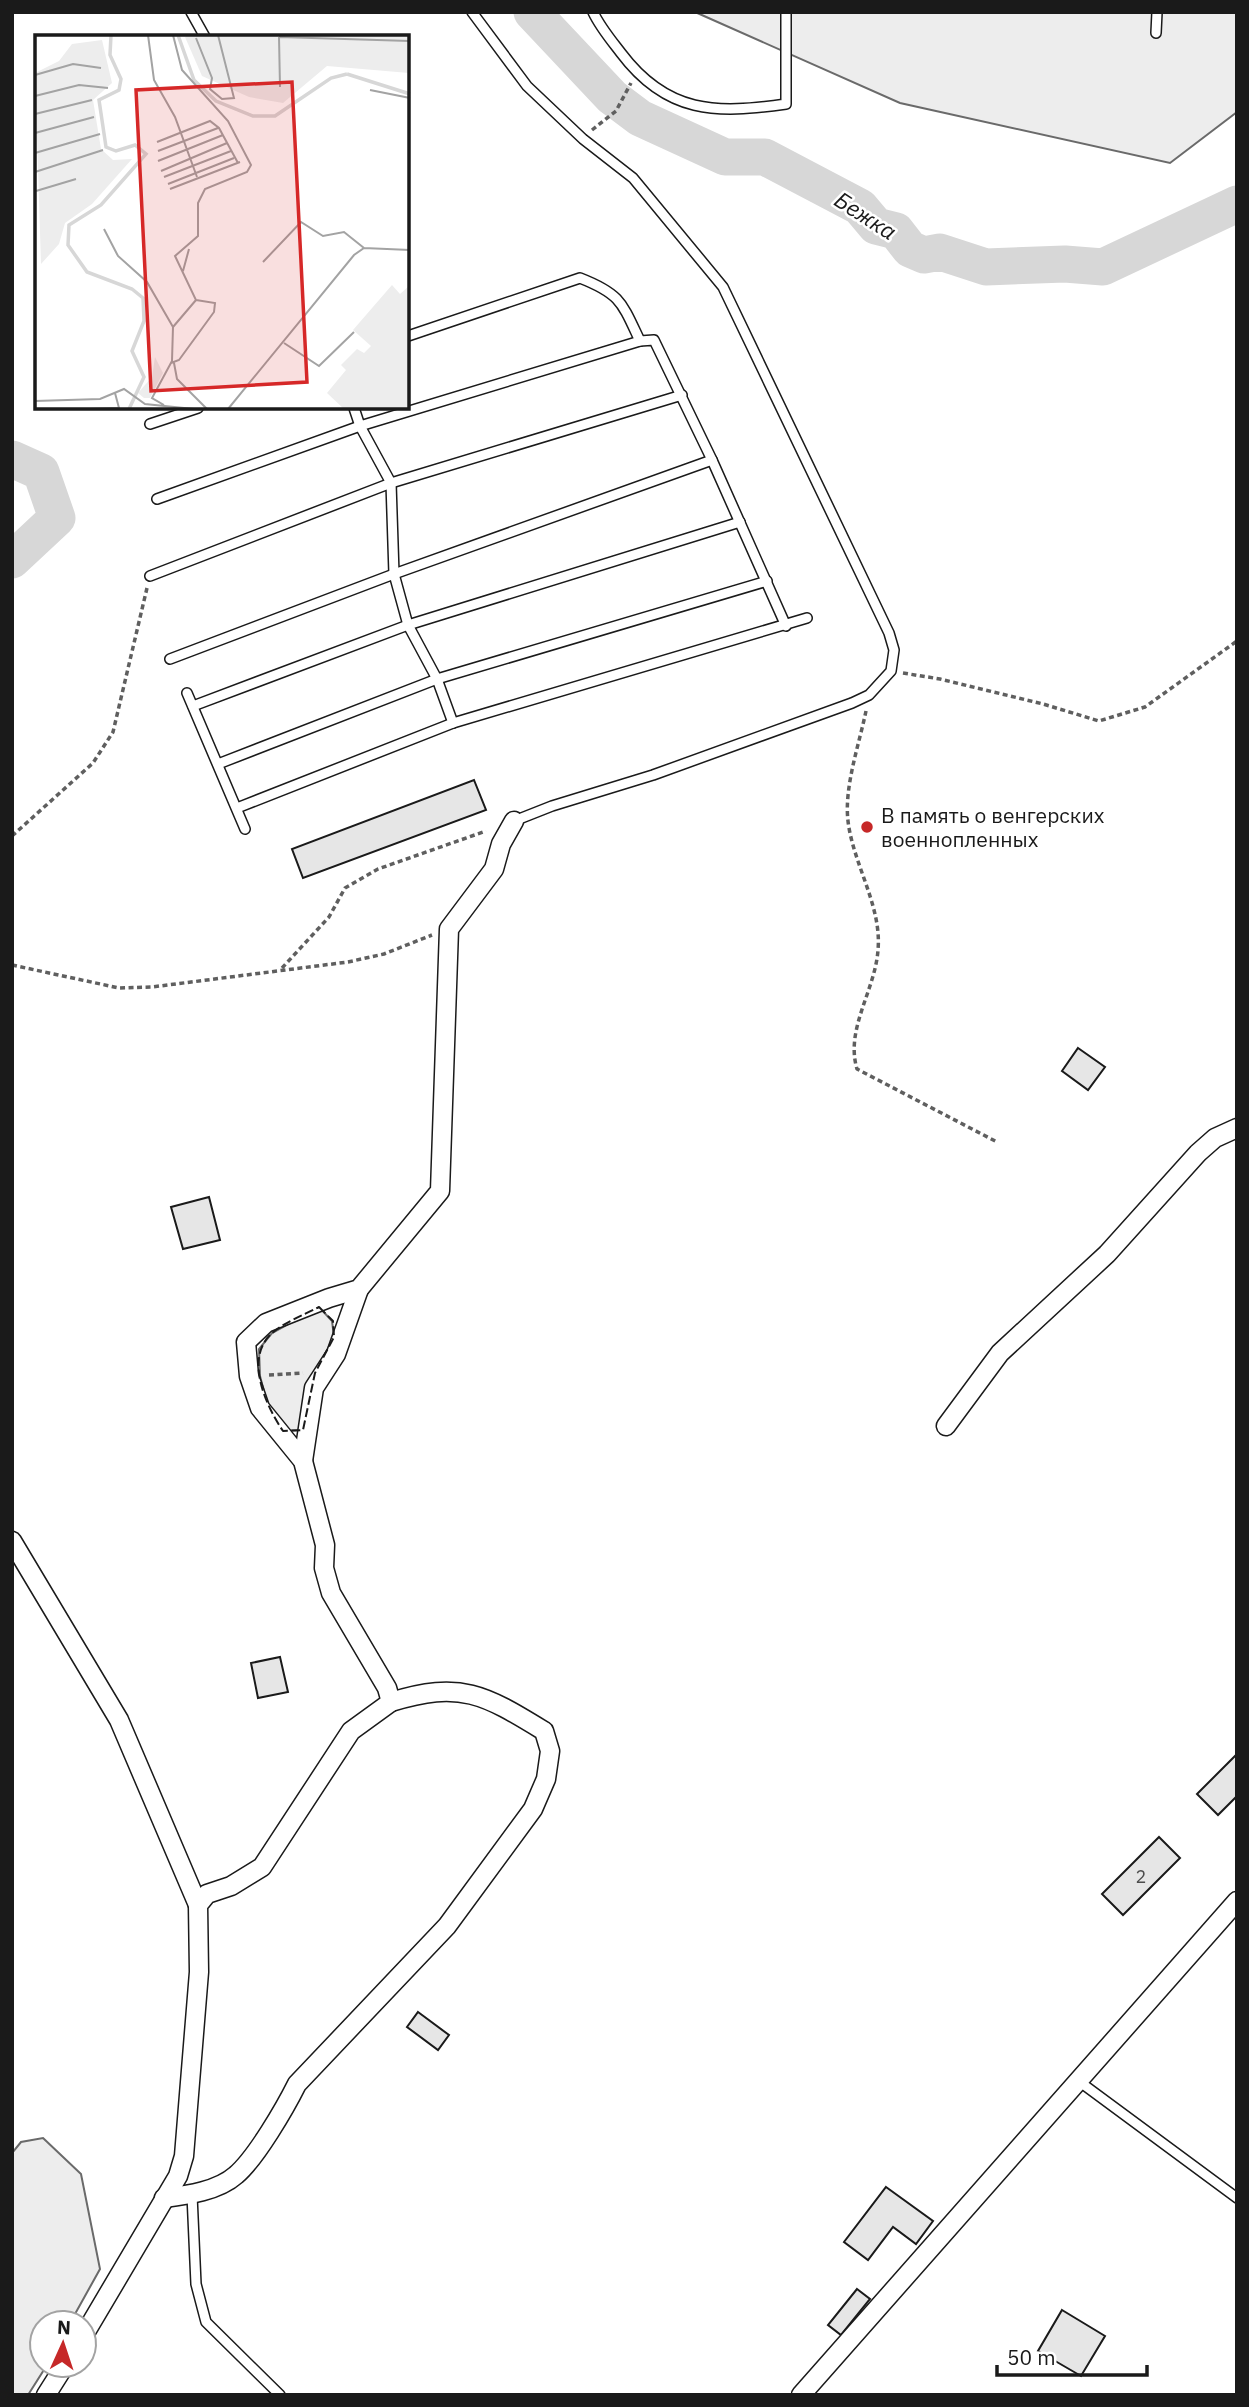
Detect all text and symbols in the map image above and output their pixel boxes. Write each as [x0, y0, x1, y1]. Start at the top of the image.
inset map [35, 35, 410, 410]
water label: Бежка [829, 184, 903, 246]
place label: В память о венгерских военнопленных [881, 801, 1105, 853]
marker: В память о венгерских военнопленных [859, 819, 875, 835]
house number: 2 [1136, 1865, 1146, 1888]
north arrow [28, 2309, 98, 2379]
text: N [56, 2315, 71, 2339]
scale bar [997, 2334, 1148, 2378]
text: 50 m [1007, 2343, 1056, 2371]

